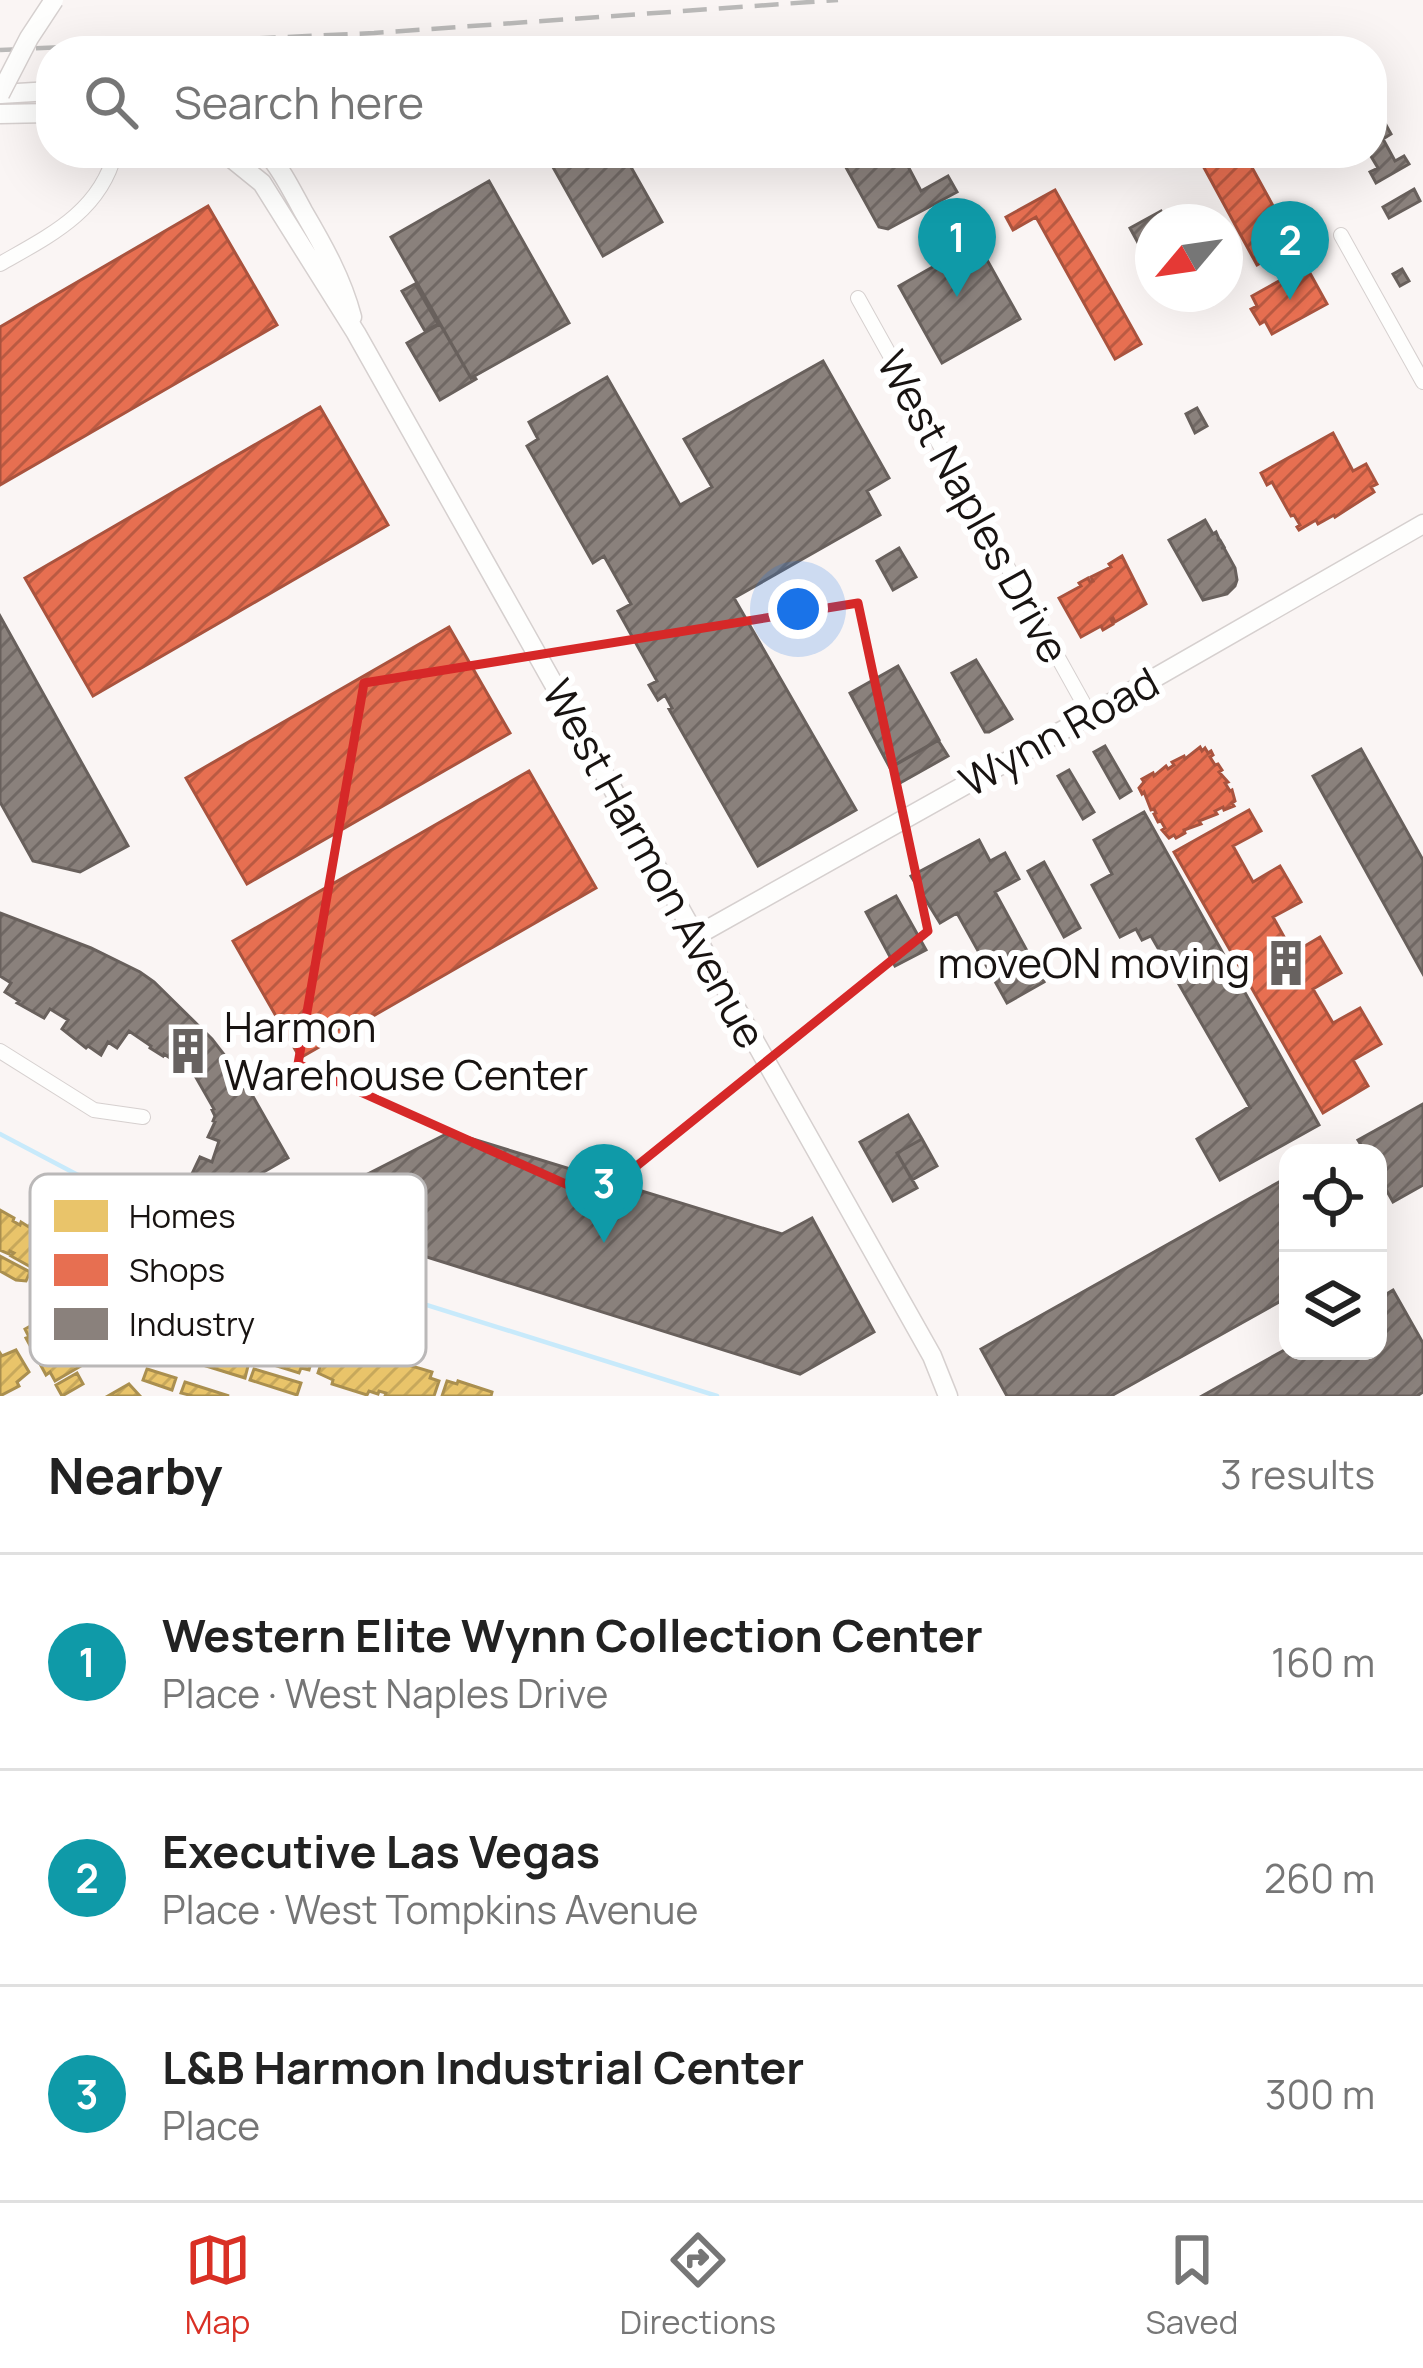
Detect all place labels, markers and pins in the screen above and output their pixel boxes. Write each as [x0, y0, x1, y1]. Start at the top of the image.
pin: 1 [918, 198, 996, 297]
pin: 2 [1251, 201, 1329, 300]
place label: moveON moving [938, 933, 1250, 991]
building icon: moveON moving [1261, 938, 1311, 988]
place label: Harmon Warehouse Center [224, 997, 588, 1103]
building icon: Harmon Warehouse Center [163, 1026, 213, 1076]
pin: 3 [565, 1144, 643, 1243]

